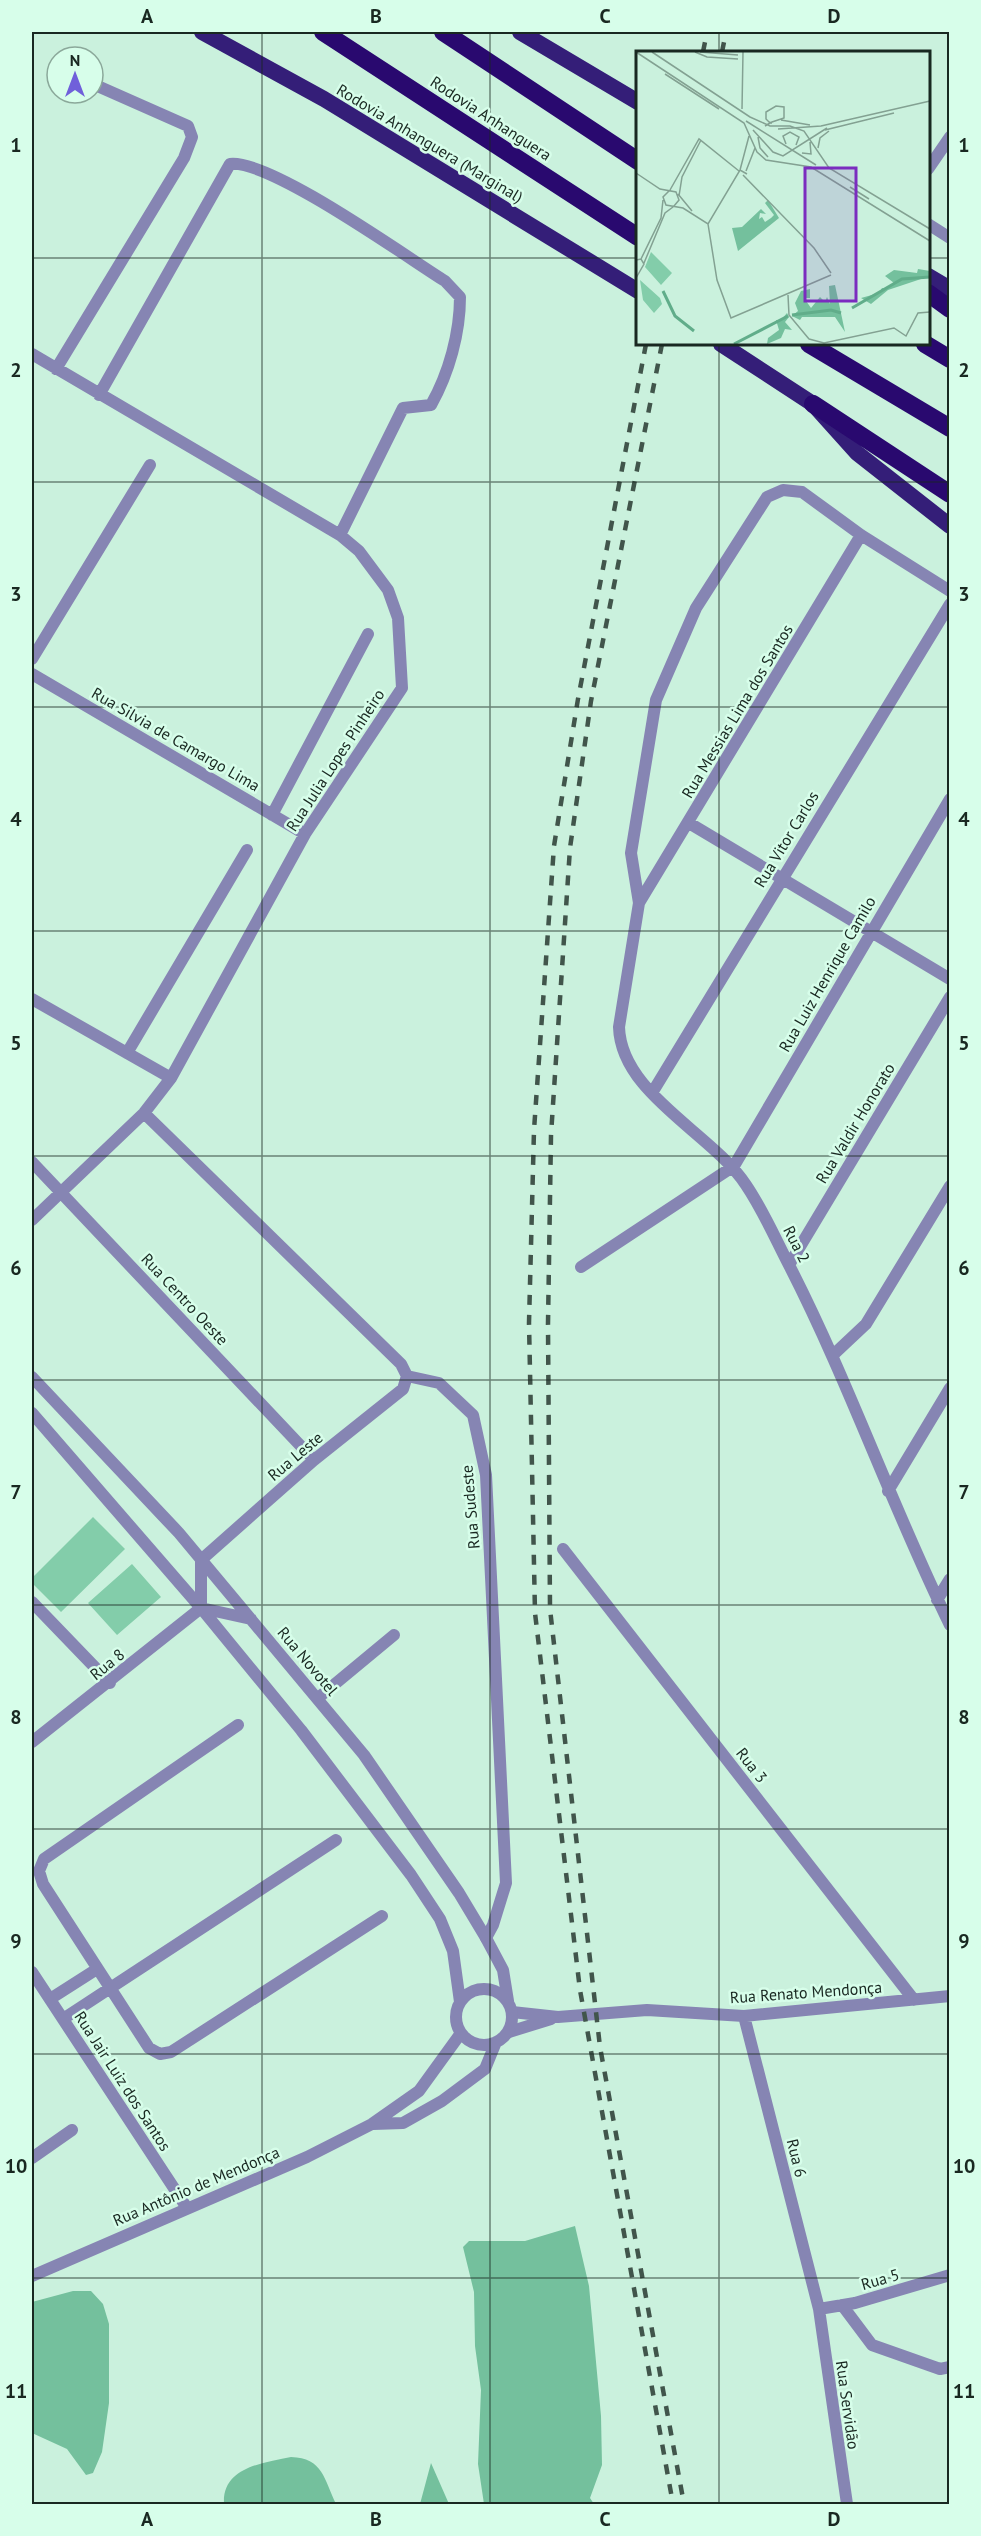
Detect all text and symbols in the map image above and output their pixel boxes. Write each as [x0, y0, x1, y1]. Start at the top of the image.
text: A [141, 3, 154, 29]
text: B [370, 3, 382, 29]
text: C [599, 3, 611, 29]
text: D [828, 3, 841, 29]
north arrow [45, 45, 105, 105]
text: N [70, 50, 80, 70]
inset map [636, 51, 930, 345]
street label: Rodovia Anhanguera [427, 71, 555, 165]
street label: Rodovia Anhanguera (Marginal) [333, 79, 527, 207]
text: 1 [10, 132, 22, 158]
text: 1 [958, 132, 970, 158]
text: 2 [10, 357, 22, 383]
text: 2 [958, 357, 970, 383]
text: 3 [10, 581, 22, 607]
text: 3 [958, 581, 970, 607]
street label: Rua Messias Lima dos Santos [677, 620, 797, 802]
street label: Rua Silvia de Camargo Lima [88, 683, 264, 795]
street label: Rua Julia Lopes Pinheiro [282, 685, 388, 835]
street label: Rua Vitor Carlos [749, 787, 823, 891]
text: 4 [10, 806, 22, 832]
text: 4 [958, 806, 970, 832]
street label: Rua Luiz Henrique Camilo [774, 893, 880, 1055]
text: 5 [10, 1030, 22, 1056]
text: 5 [958, 1030, 970, 1056]
street label: Rua Valdir Honorato [811, 1059, 899, 1187]
street label: Rua 2 [779, 1222, 815, 1266]
street label: Rua Centro Oeste [137, 1249, 233, 1349]
text: 6 [10, 1255, 22, 1281]
text: 6 [958, 1255, 970, 1281]
street label: Rua Leste [263, 1427, 327, 1485]
street label: Rua Sudeste [456, 1464, 484, 1550]
text: 7 [10, 1479, 22, 1505]
text: 7 [958, 1479, 970, 1505]
street label: Rua Novotel [273, 1623, 343, 1700]
street label: Rua 8 [86, 1644, 128, 1684]
text: 8 [10, 1704, 22, 1730]
text: 8 [958, 1704, 970, 1730]
street label: Rua 3 [732, 1744, 772, 1786]
text: 9 [10, 1928, 22, 1954]
text: 9 [958, 1928, 970, 1954]
street label: Rua Renato Mendonça [729, 1977, 883, 2007]
street label: Rua Jair Luiz dos Santos [70, 2007, 176, 2155]
street label: Rua 6 [783, 2137, 811, 2179]
street label: Rua Antônio de Mendonça [110, 2142, 282, 2230]
text: 10 [5, 2153, 27, 2179]
text: 10 [953, 2153, 975, 2179]
street label: Rua 5 [859, 2264, 901, 2294]
street label: Rua Servidão [832, 2359, 864, 2451]
text: 11 [5, 2378, 27, 2404]
text: 11 [953, 2378, 975, 2404]
text: A [141, 2506, 154, 2532]
text: B [370, 2506, 382, 2532]
text: C [599, 2506, 611, 2532]
text: D [828, 2506, 841, 2532]

